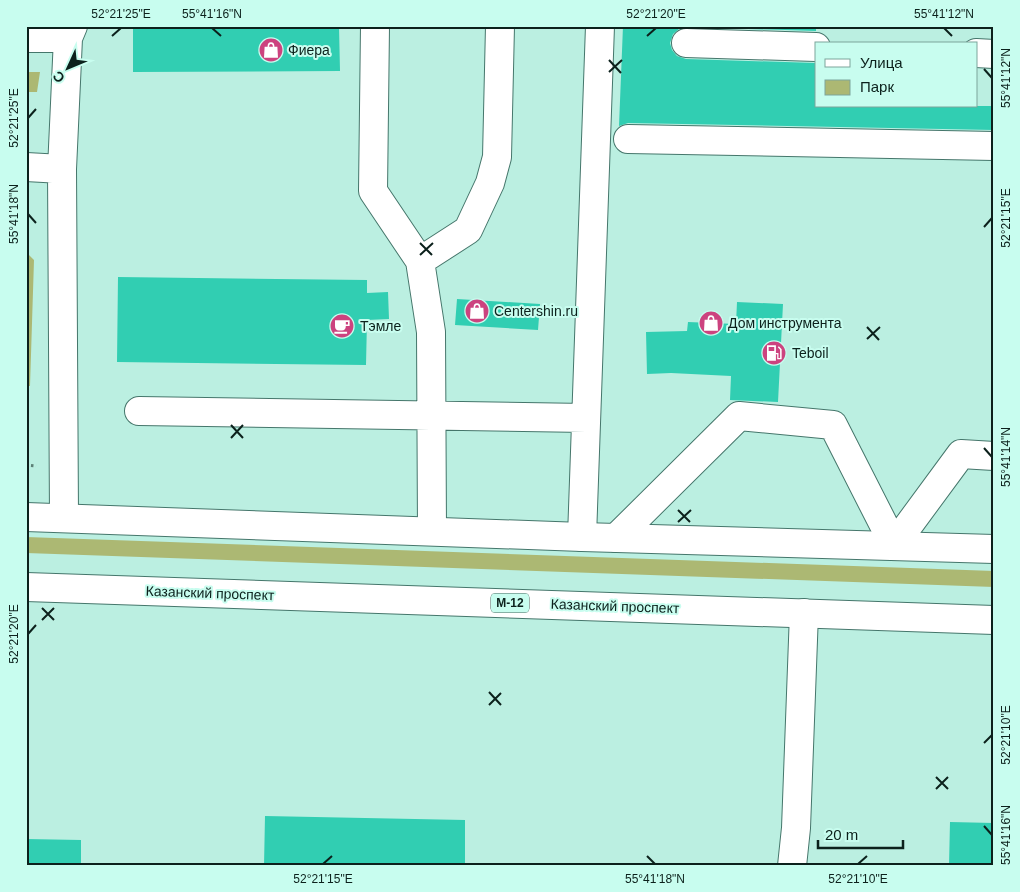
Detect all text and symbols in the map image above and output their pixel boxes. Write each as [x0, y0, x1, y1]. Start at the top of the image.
text: 52°21'25"E [91, 7, 151, 21]
text: 55°41'16"N [182, 7, 242, 21]
text: 52°21'20"E [626, 7, 686, 21]
text: 55°41'12"N [914, 7, 974, 21]
shop icon: Фиера [258, 37, 284, 63]
north arrow [42, 42, 92, 92]
place label: Фиера [288, 42, 330, 58]
legend [815, 42, 978, 108]
text: 55°41'12"N [999, 48, 1013, 108]
text: Улица [860, 54, 903, 71]
text: С [49, 68, 68, 86]
text: Парк [860, 78, 894, 95]
text: 52°21'25"E [7, 88, 21, 148]
text: 55°41'18"N [7, 184, 21, 244]
text: 52°21'15"E [999, 188, 1013, 248]
shop icon: Centershin.ru [464, 298, 490, 324]
place label: Centershin.ru [494, 303, 578, 319]
shop icon: Дом инструмента [698, 310, 724, 336]
cafe icon: Тэмле [329, 313, 355, 339]
place label: Дом инструмента [728, 315, 842, 331]
place label: Тэмле [360, 318, 401, 334]
fuel station icon: Teboil [761, 340, 787, 366]
place label: Teboil [792, 345, 829, 361]
text: 55°41'14"N [999, 427, 1013, 487]
street label: Казанский проспект [145, 583, 275, 603]
road number: М-12 [491, 594, 529, 612]
street label: Казанский проспект [550, 596, 680, 616]
text: 52°21'20"E [7, 604, 21, 664]
text: 52°21'10"E [999, 705, 1013, 765]
text: 55°41'16"N [999, 805, 1013, 865]
scale bar [818, 817, 902, 849]
text: 20 m [825, 826, 858, 843]
text: 52°21'15"E [293, 872, 353, 886]
text: 55°41'18"N [625, 872, 685, 886]
text: 52°21'10"E [828, 872, 888, 886]

